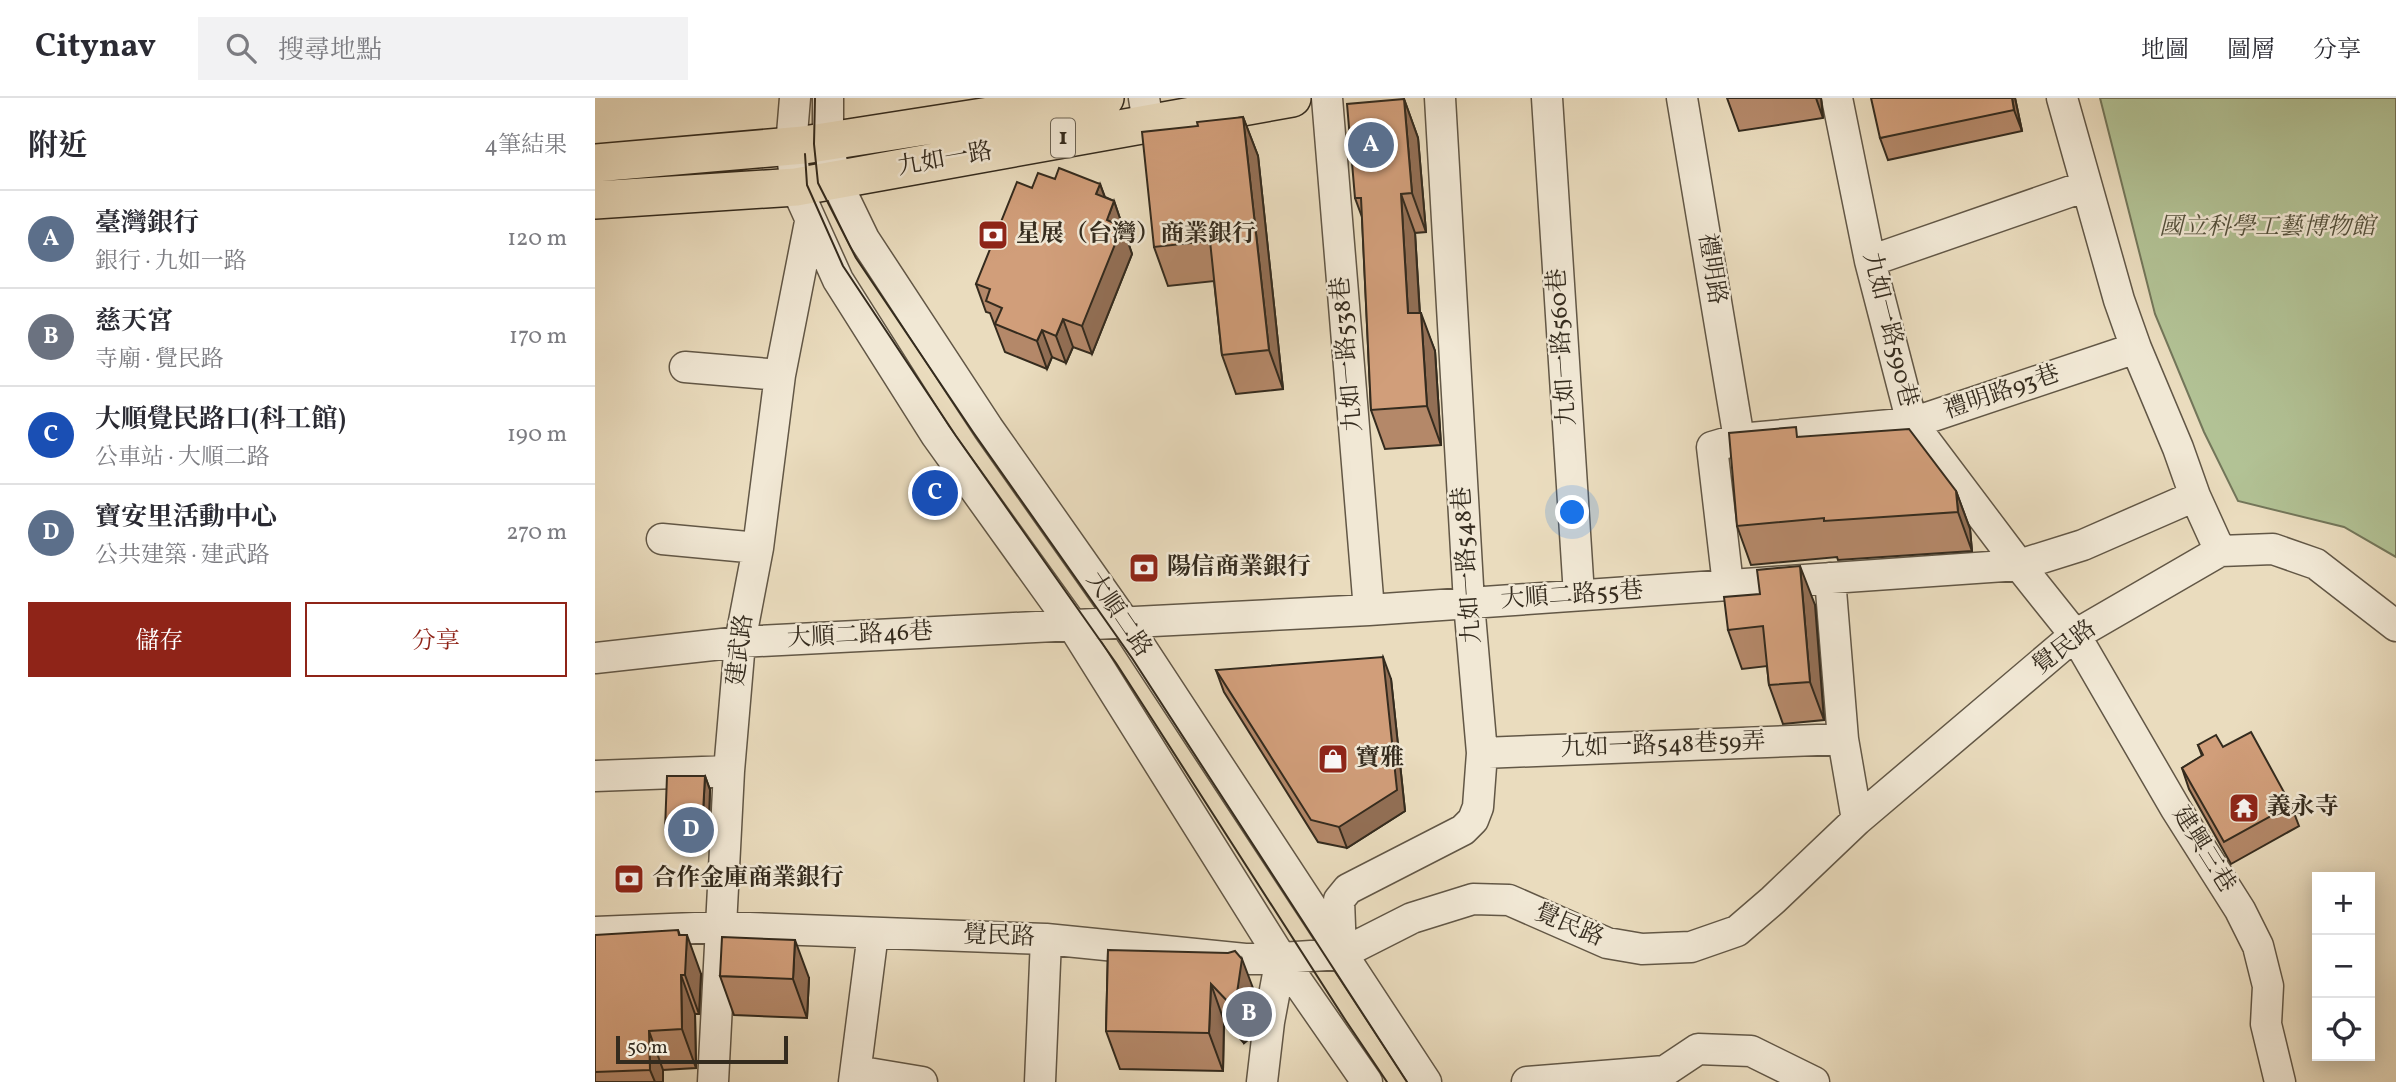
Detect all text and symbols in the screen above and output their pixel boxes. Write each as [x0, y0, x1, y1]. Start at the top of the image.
search box [198, 17, 688, 80]
text: Citynav [35, 25, 156, 71]
icon: search [222, 29, 260, 67]
text: 搜尋地點 [278, 33, 382, 69]
text: 地圖 [2141, 34, 2189, 68]
text: 圖層 [2227, 34, 2275, 68]
text: 分享 [2313, 34, 2361, 68]
road number: 1 [1051, 118, 1075, 158]
pin: A [1348, 119, 1394, 171]
text: 附近 [28, 126, 88, 168]
text: 4筆結果 [484, 130, 567, 162]
street label: 九如一路 [895, 135, 995, 185]
text: 臺灣銀行 [95, 206, 199, 242]
park label: 國立科學工藝博物館 [2159, 211, 2379, 245]
bank icon: 星展（台灣）商業銀行 [976, 218, 1010, 252]
place label: 星展（台灣）商業銀行 [1016, 218, 1256, 252]
text: A [43, 223, 59, 255]
text: 120 m [507, 223, 567, 255]
street label: 禮明路 [1689, 231, 1733, 307]
text: 銀行 · 九如一路 [95, 246, 247, 278]
street label: 九如一路590巷 [1853, 249, 1925, 411]
street label: 九如一路560巷 [1541, 267, 1585, 427]
street label: 九如一路538巷 [1324, 275, 1372, 433]
text: 慈天宮 [95, 304, 173, 340]
text: B [43, 321, 59, 353]
text: 170 m [509, 321, 567, 353]
text: 寺廟 · 覺民路 [95, 344, 224, 376]
street label: 禮明路93巷 [1940, 357, 2064, 429]
text: 大順覺民路口(科工館) [95, 402, 346, 438]
text: C [44, 419, 58, 451]
text: 190 m [507, 419, 567, 451]
text: 公車站 · 大順二路 [95, 442, 270, 474]
pin: C [912, 467, 958, 519]
street label: 九如一路548巷 [1446, 485, 1490, 645]
your location [1555, 495, 1589, 529]
text: 寶安里活動中心 [95, 500, 277, 536]
text: D [43, 517, 59, 549]
text: 270 m [506, 517, 567, 549]
text: 公共建築 · 建武路 [95, 540, 270, 572]
bank icon: 陽信商業銀行 [1127, 551, 1161, 585]
place label: 陽信商業銀行 [1167, 551, 1311, 585]
street label: 大順二路 [1077, 566, 1159, 664]
street label: 大順二路55巷 [1499, 574, 1645, 618]
button: 儲存 [28, 602, 291, 677]
button: 分享 [305, 602, 567, 677]
street label: 建武路 [720, 612, 762, 688]
street label: 覺民路 [2026, 613, 2104, 683]
street label: 大順二路46巷 [786, 615, 934, 657]
street label: 九如一路548巷59弄 [1560, 725, 1766, 767]
shop icon: 寶雅 [1316, 742, 1350, 776]
place label: 寶雅 [1356, 742, 1404, 776]
temple icon: 義永寺 [2227, 791, 2261, 825]
place label: 義永寺 [2267, 791, 2339, 825]
street label: 建興三巷 [2163, 800, 2243, 900]
pin: D [668, 804, 714, 856]
bank icon: 合作金庫商業銀行 [612, 862, 646, 896]
place label: 合作金庫商業銀行 [652, 862, 844, 896]
map controls [2312, 872, 2375, 1061]
button: + [2312, 872, 2375, 935]
street label: 覺民路 [1529, 896, 1609, 956]
street label: 覺民路 [962, 919, 1036, 955]
button: − [2312, 935, 2375, 998]
pin: B [1226, 988, 1272, 1040]
button: locate [2312, 998, 2375, 1061]
scale bar [616, 1033, 787, 1065]
text: 50 m [627, 1035, 668, 1061]

